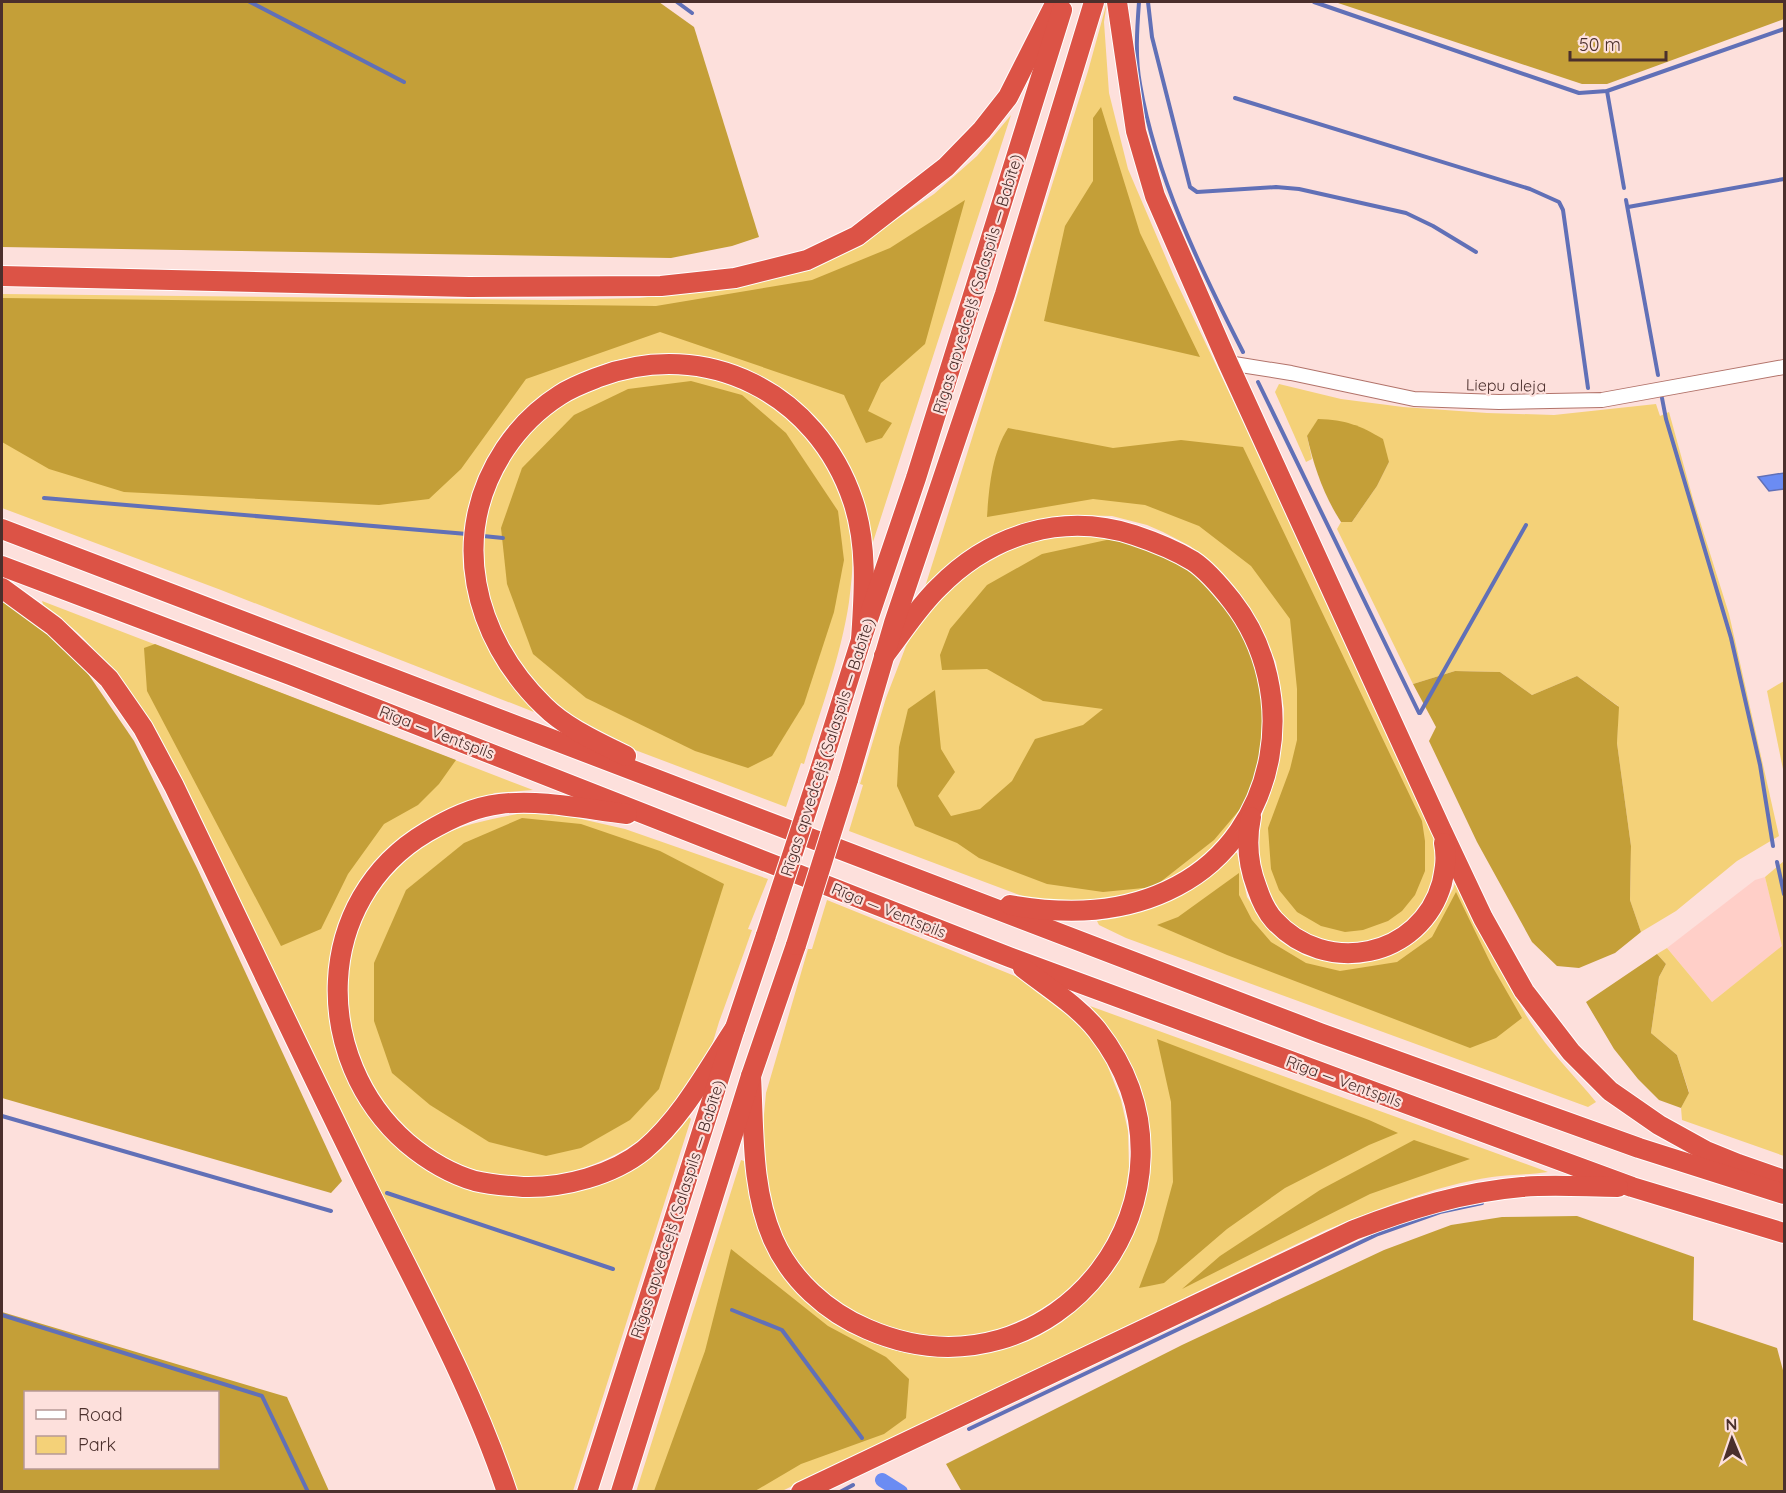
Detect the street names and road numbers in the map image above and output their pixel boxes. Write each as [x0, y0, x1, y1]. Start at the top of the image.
street label: Rīgas apvedceļš (Salaspils — Babīte) [928, 152, 1026, 416]
street label: Liepu aleja [1466, 374, 1546, 396]
street label: Rīgas apvedceļš (Salaspils — Babīte) [776, 615, 878, 879]
street label: Rīga — Ventspils [376, 701, 498, 763]
street label: Rīga — Ventspils [829, 878, 949, 942]
street label: Rīga — Ventspils [1283, 1051, 1405, 1111]
street label: Rīgas apvedceļš (Salaspils — Babīte) [626, 1077, 728, 1341]

